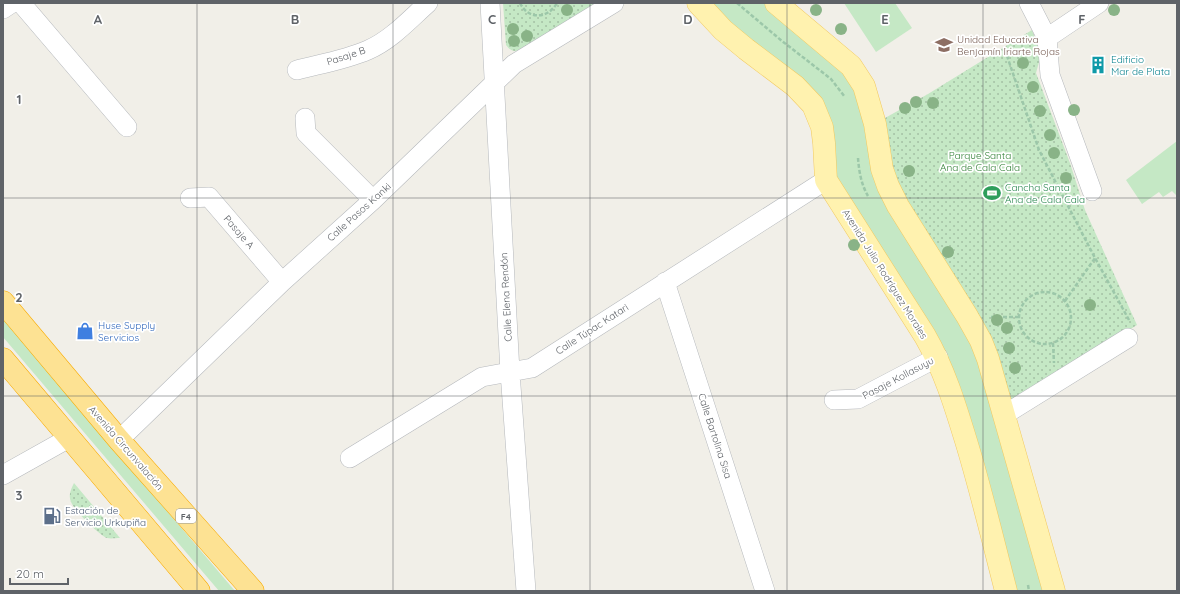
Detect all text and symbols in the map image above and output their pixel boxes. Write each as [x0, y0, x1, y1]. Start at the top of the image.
text: A [94, 11, 103, 27]
text: B [291, 11, 299, 27]
text: C [488, 11, 496, 27]
text: D [683, 11, 693, 27]
text: E [881, 11, 889, 27]
text: F [1078, 11, 1086, 27]
place label: Unidad Educativa Benjamín Iriarte Rojas [957, 33, 1060, 58]
school or university icon: Unidad Educativa Benjamín Iriarte Rojas [934, 35, 954, 55]
street label: Pasaje B [325, 43, 368, 68]
place label: Edificio Mar de Plata [1111, 53, 1170, 78]
building icon: Edificio Mar de Plata [1088, 55, 1108, 75]
text: 1 [16, 91, 22, 107]
park label: Parque Santa Ana de Cala Cala [940, 149, 1020, 174]
street label: Calle Pasos Kanki [324, 180, 394, 244]
place label: Cancha Santa Ana de Cala Cala [1005, 181, 1085, 206]
sports icon: Cancha Santa Ana de Cala Cala [982, 183, 1002, 203]
street label: Avenida Julio Rodríguez Morales [840, 207, 931, 342]
street label: Pasaje A [221, 213, 257, 252]
street label: Calle Elena Rendón [497, 252, 515, 342]
text: 2 [15, 289, 23, 305]
street label: Calle Túpac Katari [553, 301, 631, 357]
place label: Huse Supply Servicios [98, 319, 155, 344]
shop icon: Huse Supply Servicios [75, 321, 95, 341]
street label: Pasaje Kollasuyu [860, 354, 936, 402]
street label: Calle Bartolina Sisa [695, 392, 735, 480]
street label: Avenida Circunvalación [86, 403, 166, 493]
text: 3 [16, 487, 23, 503]
place label: Estación de Servicio Urkupiña [65, 504, 146, 529]
fuel station icon: Estación de Servicio Urkupiña [42, 506, 62, 526]
road number: F4 [176, 509, 196, 523]
scale bar [10, 560, 68, 586]
text: 20 m [16, 566, 44, 581]

